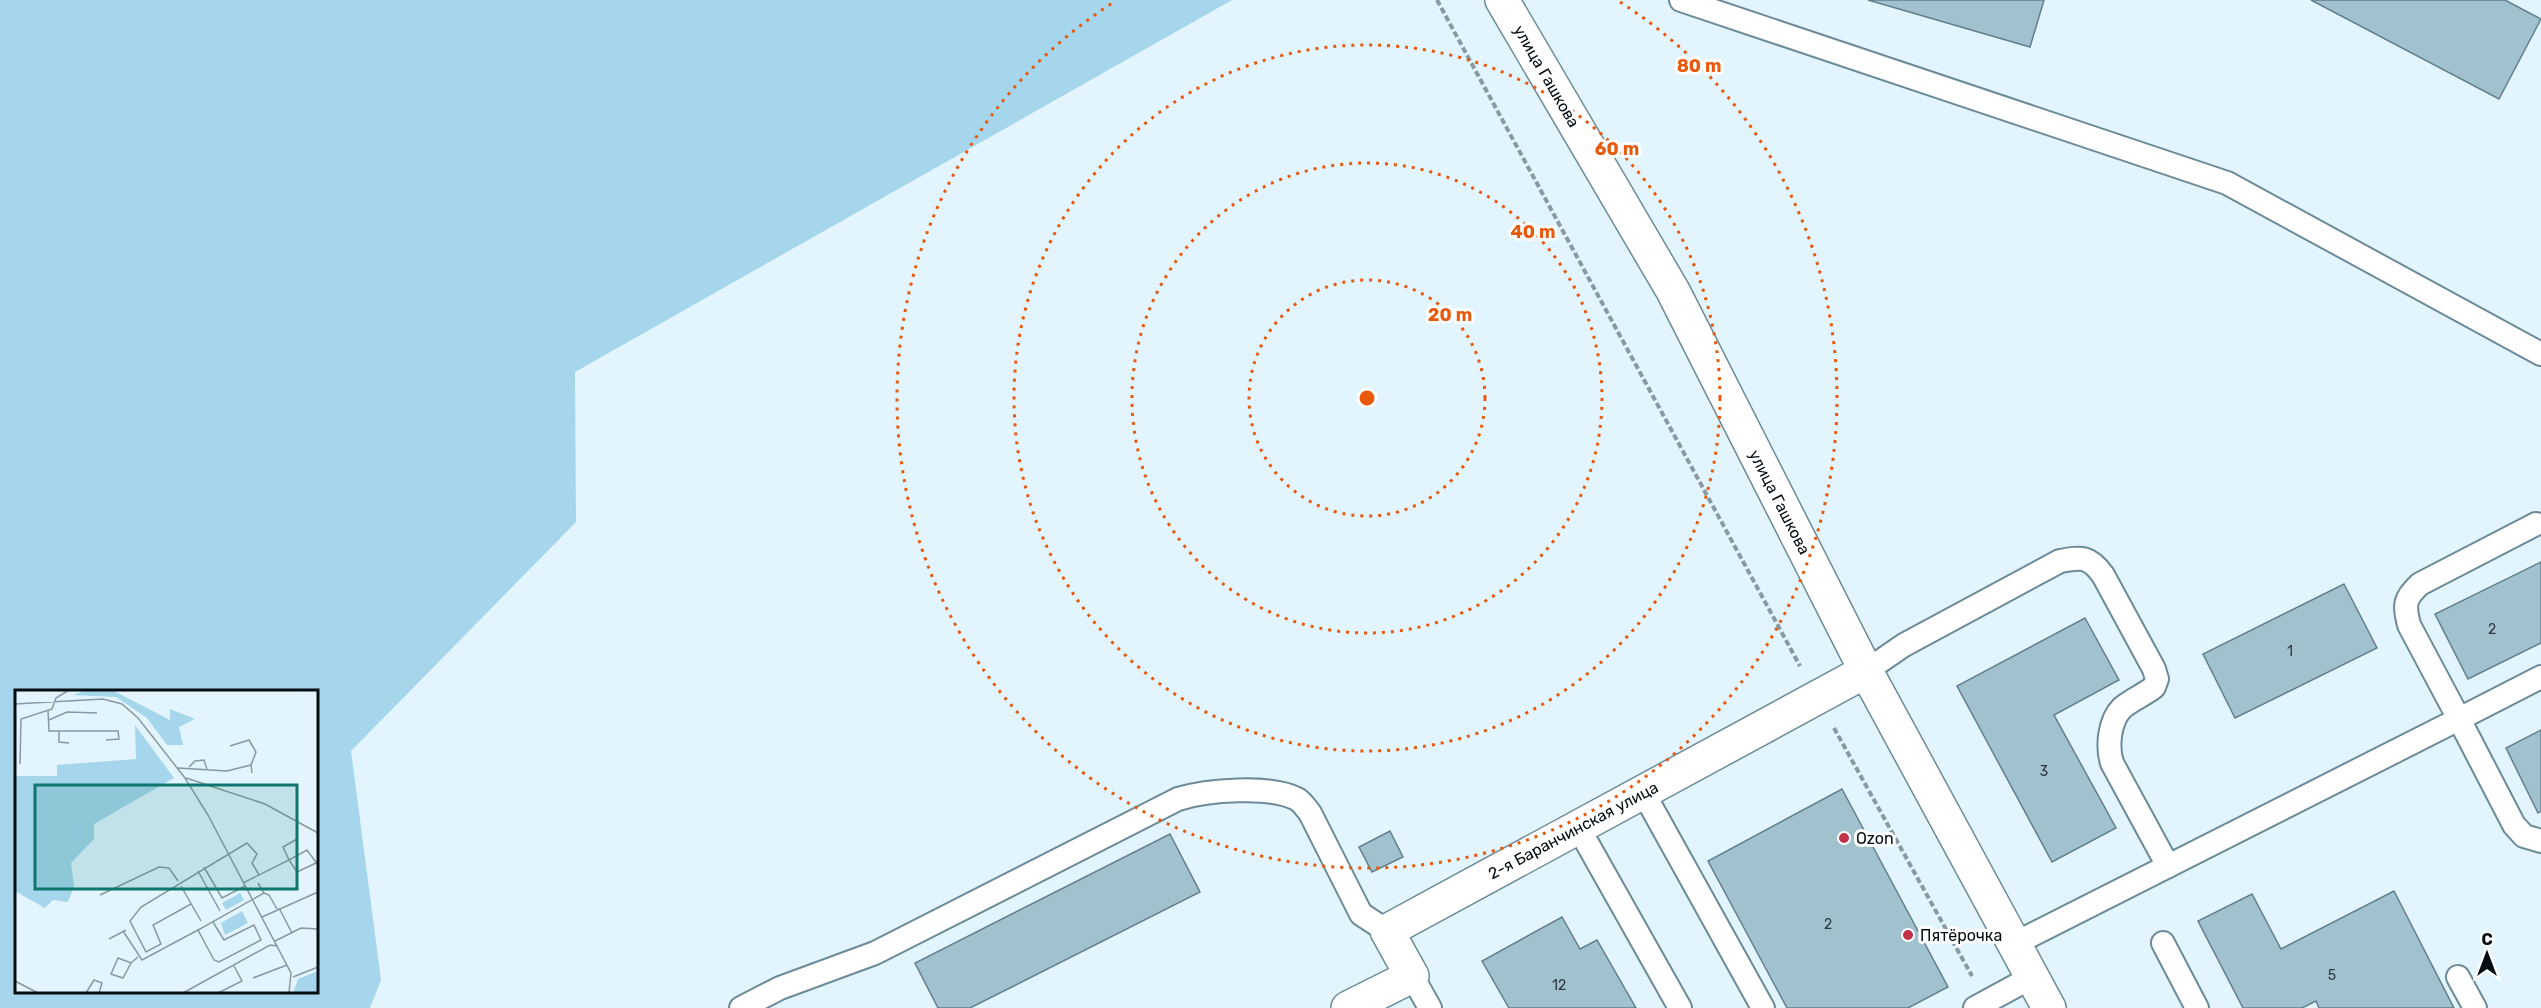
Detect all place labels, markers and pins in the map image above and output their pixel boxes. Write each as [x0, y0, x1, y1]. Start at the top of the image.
centre of rings [1357, 388, 1377, 408]
place label: Ozon [1856, 829, 1894, 848]
marker: Ozon [1837, 831, 1851, 845]
place label: Пятёрочка [1920, 926, 2002, 945]
marker: Пятёрочка [1901, 928, 1915, 942]

